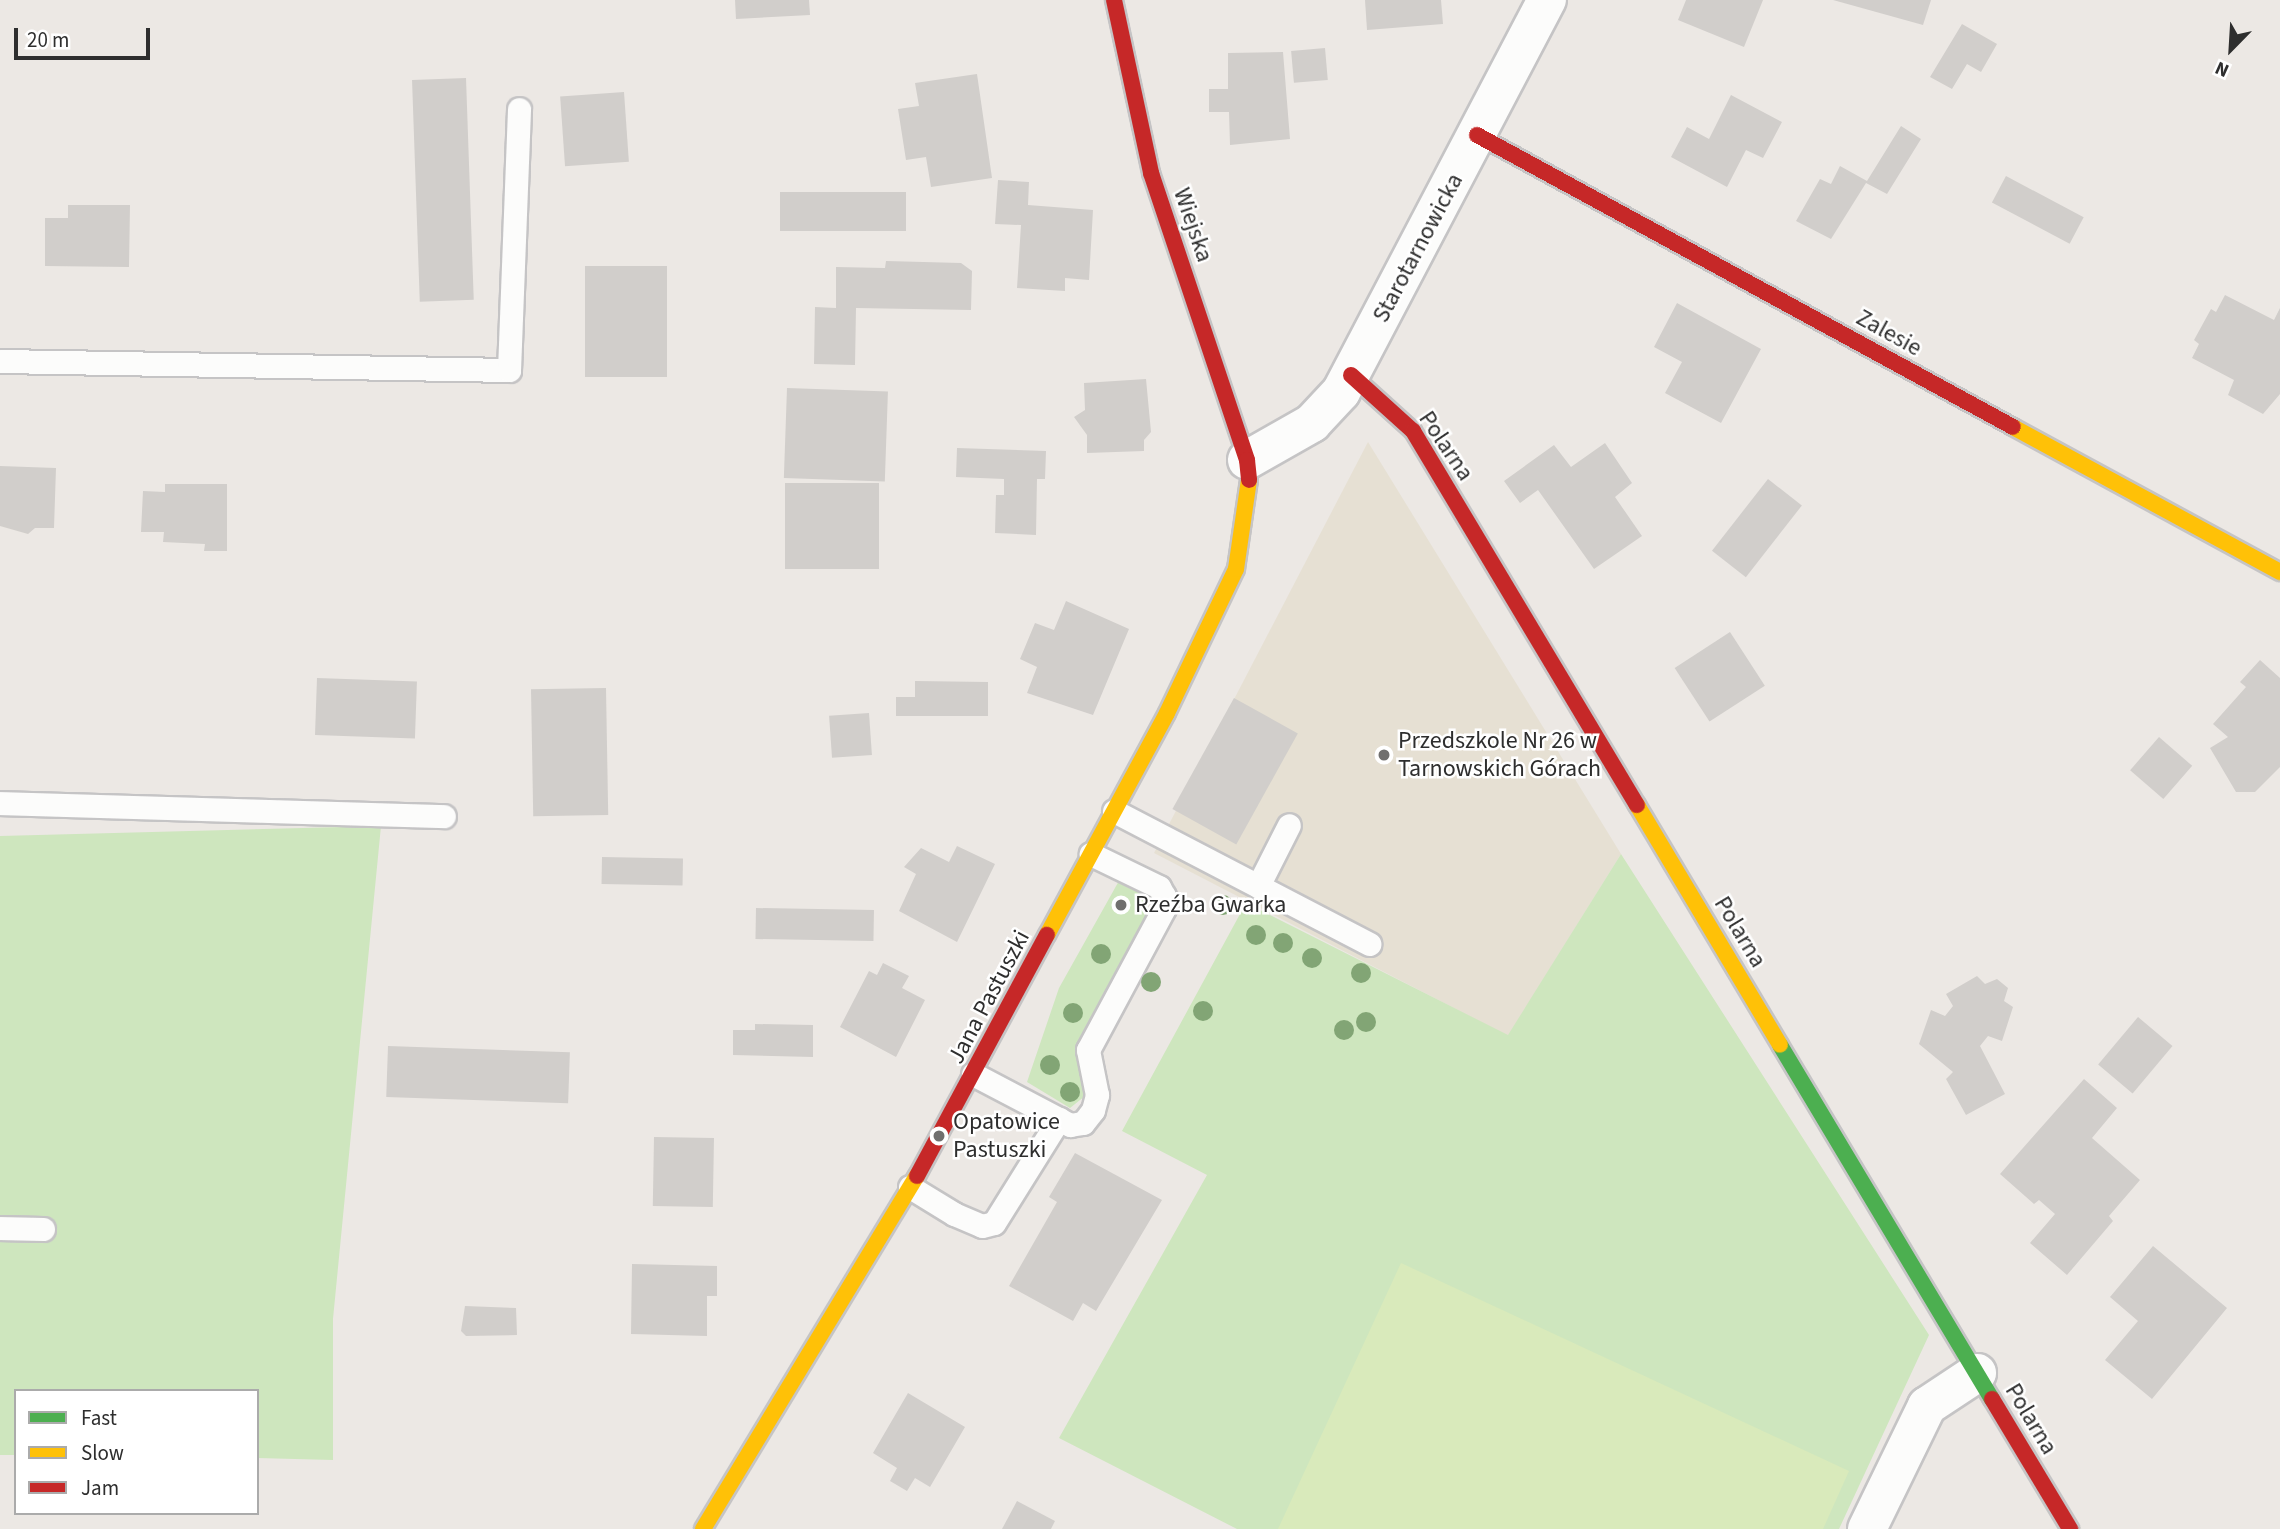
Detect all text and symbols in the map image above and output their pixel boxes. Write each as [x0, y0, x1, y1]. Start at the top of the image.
scale bar [18, 14, 154, 58]
north arrow [2196, 14, 2266, 84]
text: 20 m [27, 25, 69, 55]
text: N [2211, 54, 2234, 84]
street label: Starotarnowicka [1367, 169, 1469, 327]
street label: Wiejska [1167, 184, 1219, 266]
street label: Zalesie [1851, 303, 1927, 363]
street label: Polarna [1412, 406, 1480, 486]
place label: Przedszkole Nr 26 w Tarnowskich Górach [1398, 727, 1601, 783]
marker: Przedszkole Nr 26 w Tarnowskich Górach [1376, 747, 1392, 763]
place label: Rzeźba Gwarka [1135, 891, 1286, 919]
street label: Polarna [1708, 891, 1772, 973]
marker: Rzeźba Gwarka [1113, 897, 1129, 913]
street label: Jana Pastuszki [942, 925, 1036, 1069]
place label: Opatowice Pastuszki [953, 1108, 1060, 1164]
marker: Opatowice Pastuszki [931, 1128, 947, 1144]
street label: Polarna [1999, 1378, 2063, 1460]
legend [14, 1389, 259, 1515]
text: Fast [81, 1403, 117, 1433]
text: Slow [81, 1438, 124, 1468]
text: Jam [81, 1473, 119, 1503]

